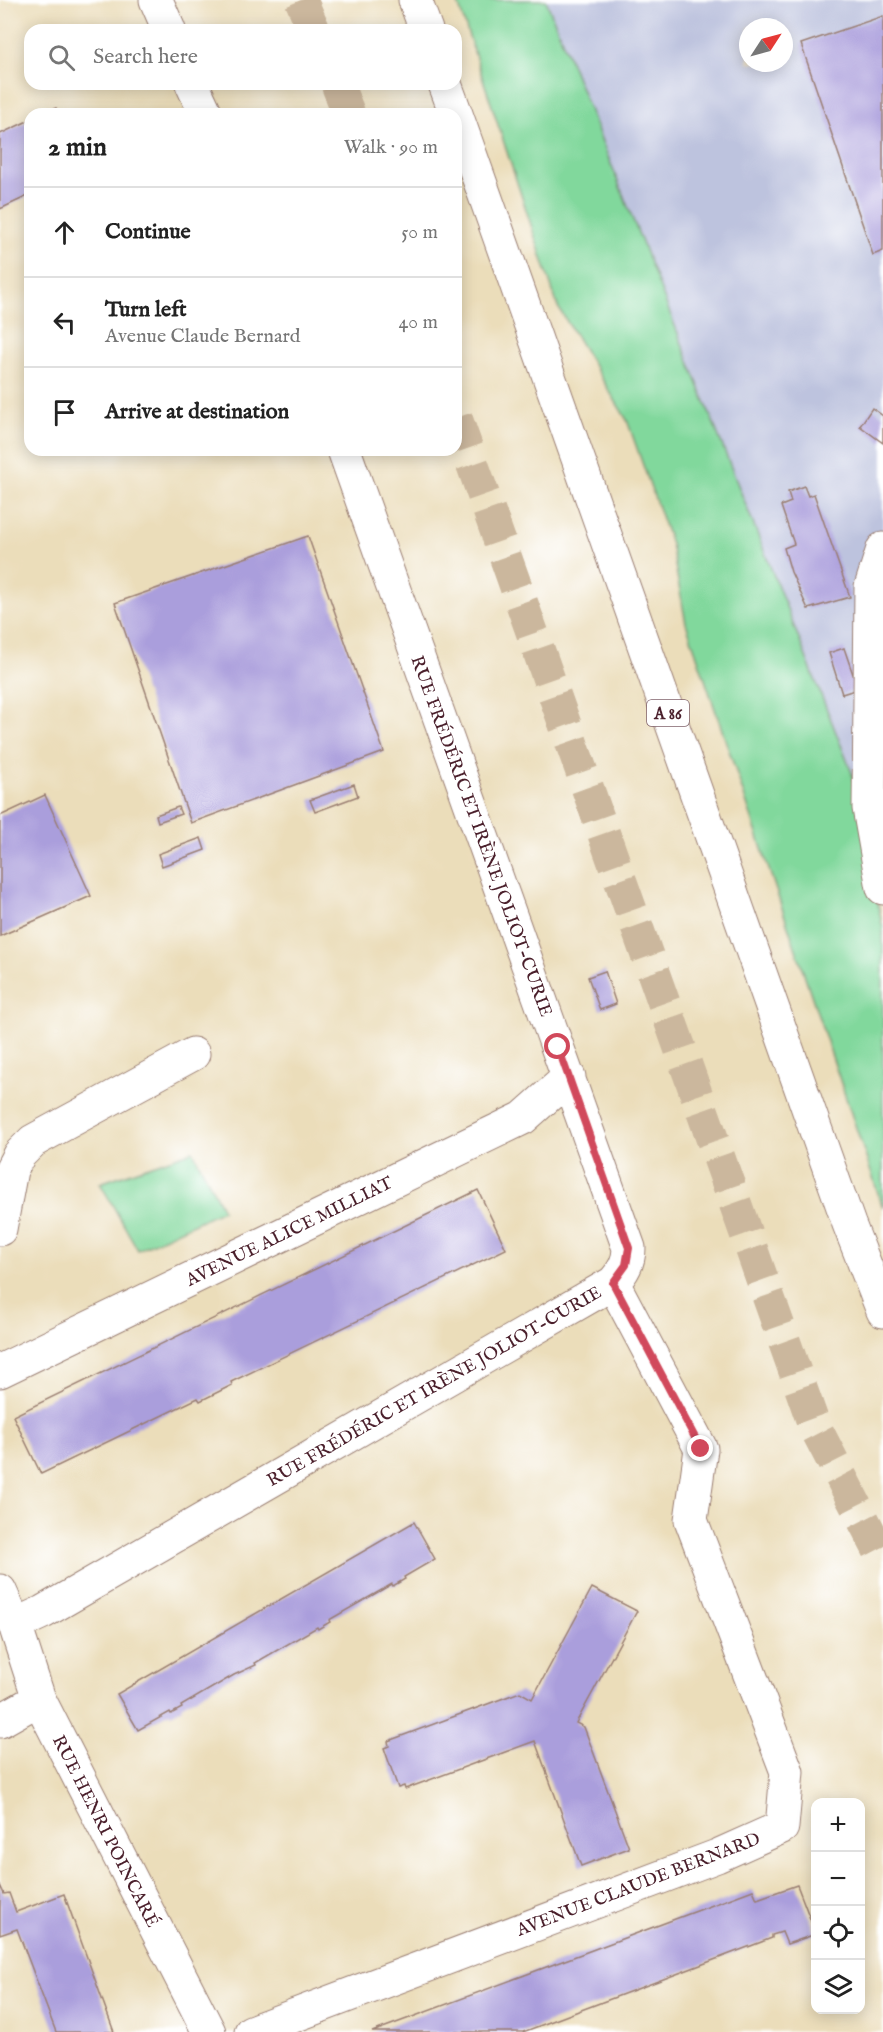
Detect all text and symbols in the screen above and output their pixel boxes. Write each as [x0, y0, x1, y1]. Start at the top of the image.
north arrow [739, 18, 793, 72]
search box [24, 24, 462, 90]
icon: search [45, 41, 78, 74]
text: Search here [93, 43, 198, 71]
text: 2 min [48, 131, 107, 164]
text: Walk · 90 m [344, 135, 438, 160]
icon: ahead [48, 216, 81, 249]
text: Continue [105, 218, 191, 246]
text: 50 m [401, 220, 438, 245]
text: Turn left [105, 296, 187, 324]
icon: left [48, 306, 81, 339]
text: 40 m [399, 310, 438, 335]
text: Avenue Claude Bernard [105, 324, 301, 349]
icon: arrive [48, 396, 81, 429]
text: Arrive at destination [105, 398, 289, 426]
street label: RUE FRÉDÉRIC ET IRÈNE JOLIOT-CURIE [404, 652, 559, 1020]
road number: A 86 [647, 700, 689, 726]
route start [544, 1033, 570, 1059]
street label: AVENUE ALICE MILLIAT [182, 1172, 397, 1293]
street label: RUE FRÉDÉRIC ET IRÈNE JOLIOT-CURIE [262, 1280, 606, 1493]
route end [687, 1435, 713, 1461]
street label: RUE HENRI POINCARÉ [46, 1731, 165, 1932]
map controls [811, 1798, 865, 2014]
button: + [811, 1798, 865, 1852]
street label: AVENUE CLAUDE BERNARD [512, 1828, 764, 1943]
button: − [811, 1852, 865, 1906]
button: locate [811, 1906, 865, 1960]
button: layers [811, 1960, 865, 2014]

